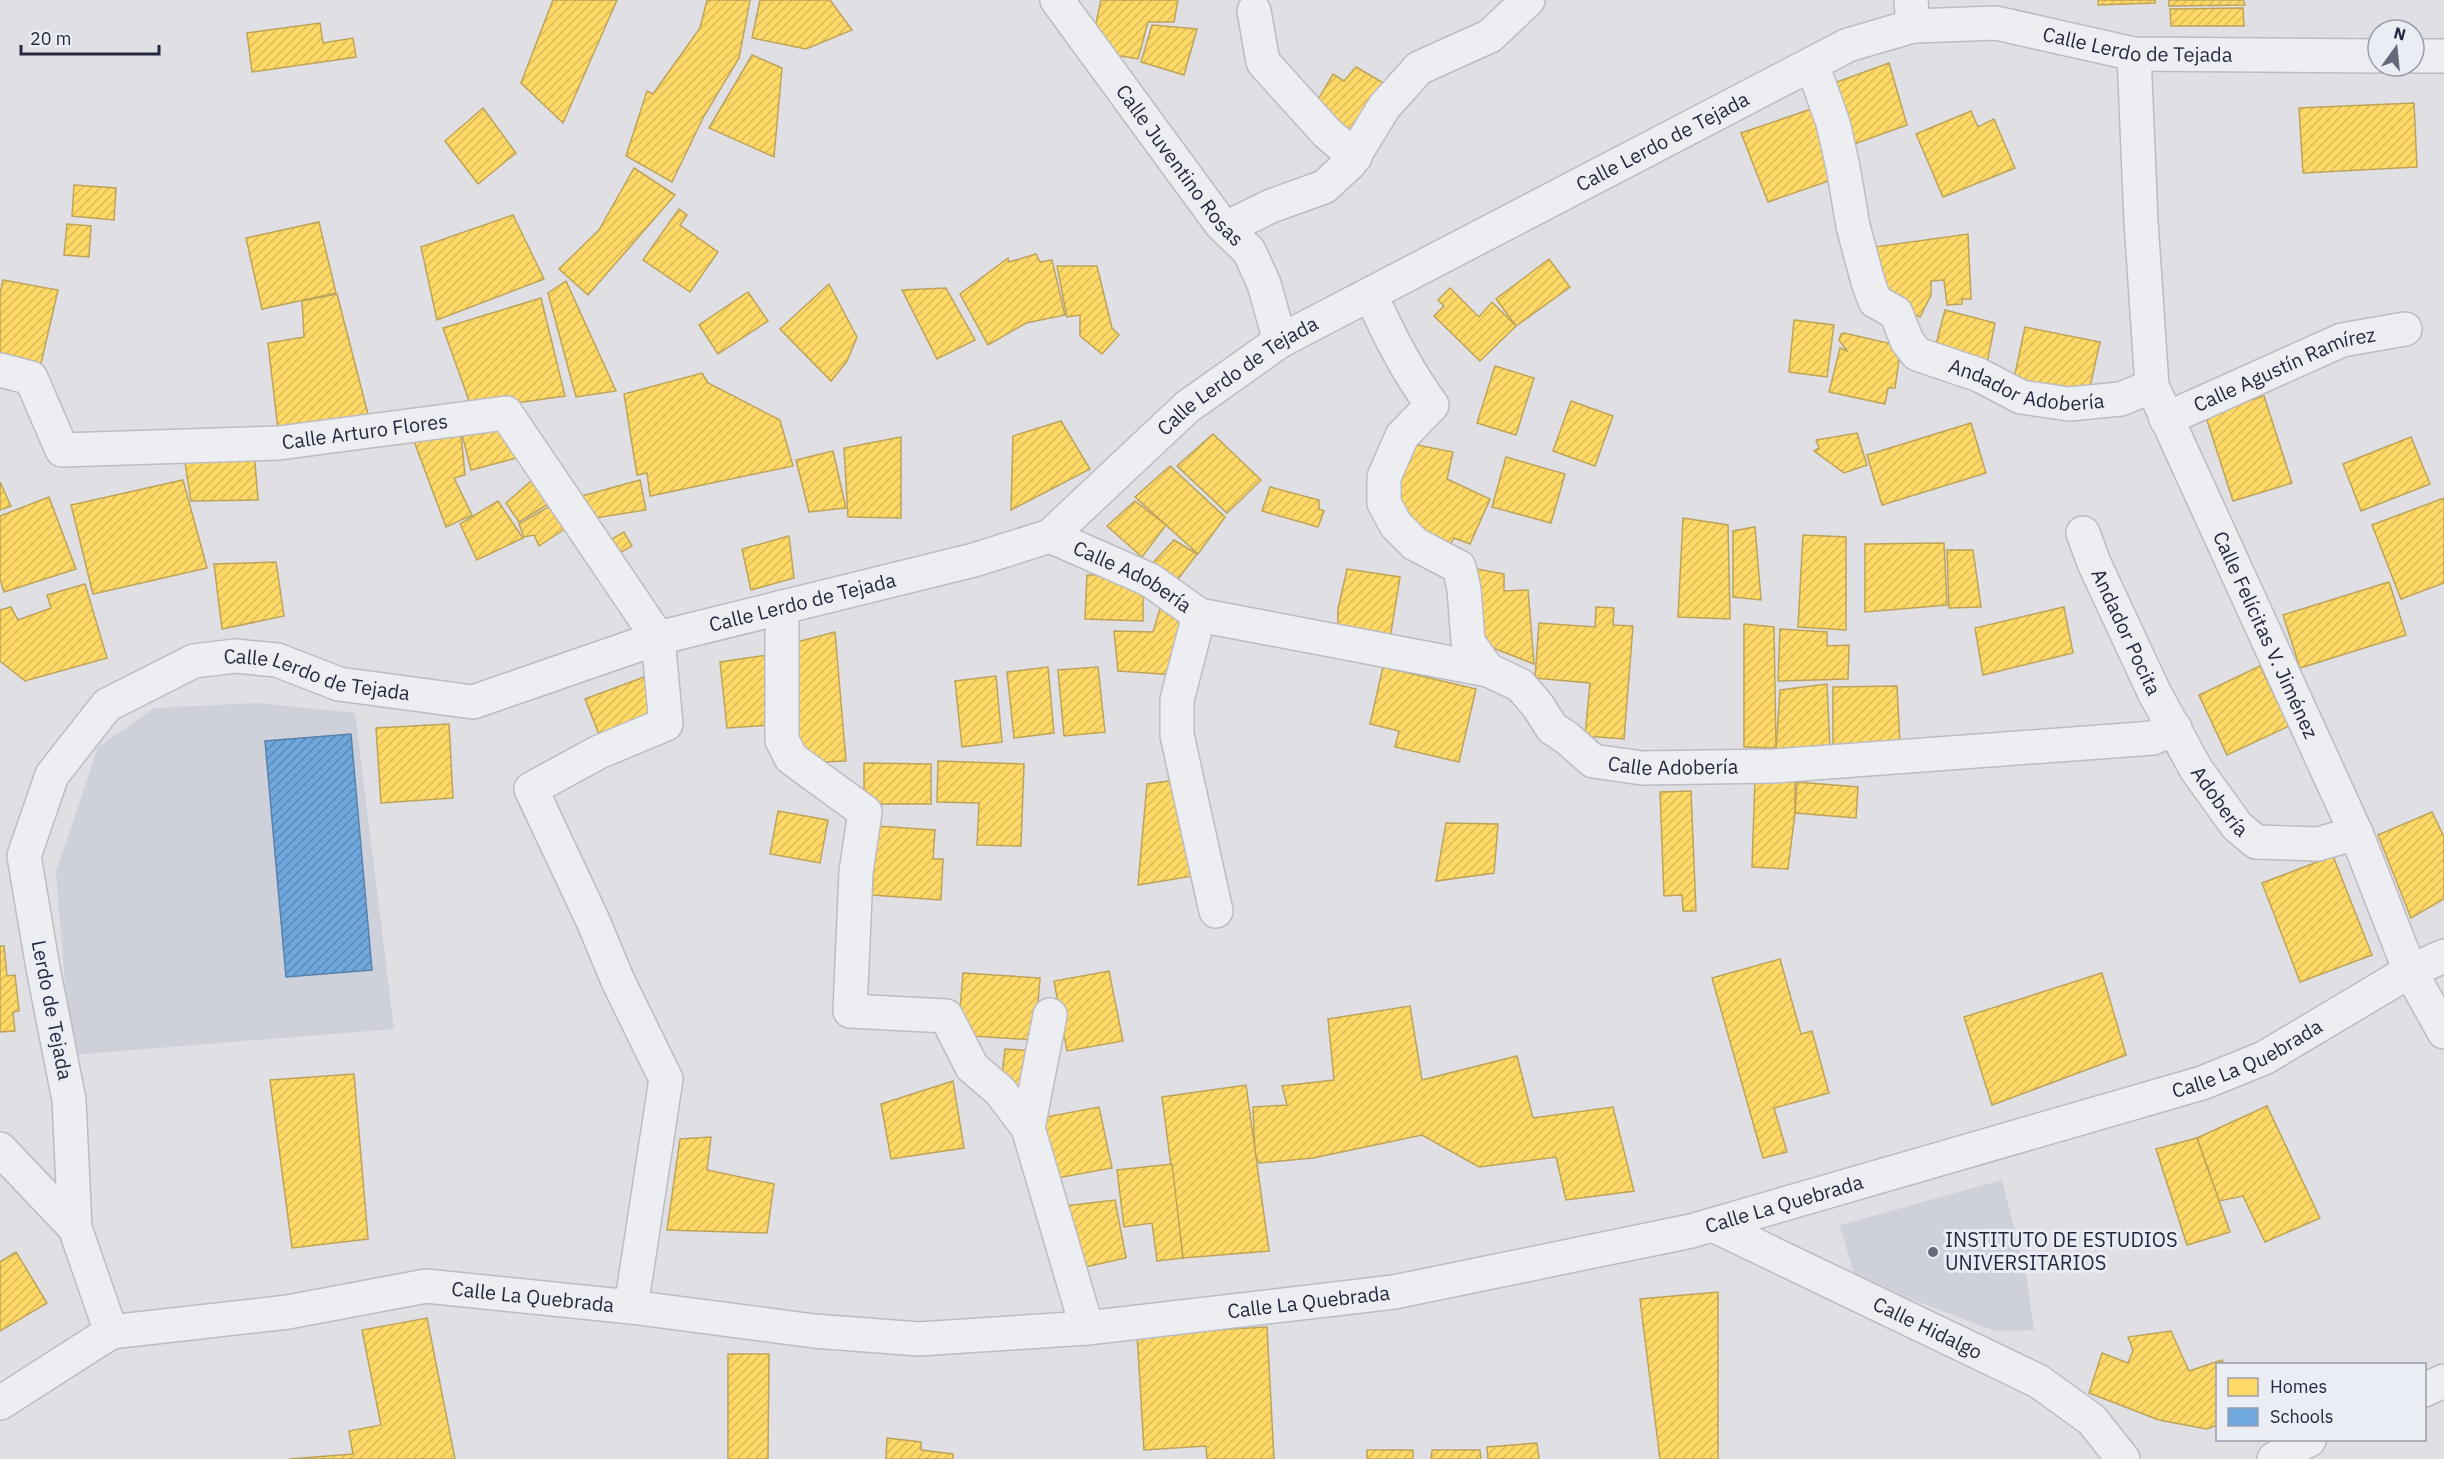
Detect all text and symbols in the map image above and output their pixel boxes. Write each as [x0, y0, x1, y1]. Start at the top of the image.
scale bar [21, 18, 159, 56]
north arrow [2366, 18, 2426, 78]
street label: Calle Lerdo de Tejada [2040, 20, 2233, 68]
text: N [2392, 22, 2408, 45]
text: 20 m [30, 27, 72, 50]
street label: Calle Juventino Rosas [1110, 79, 1250, 252]
street label: Calle Lerdo de Tejada [1571, 85, 1754, 197]
street label: Calle Lerdo de Tejada [1151, 309, 1323, 441]
street label: Calle Agustín Ramírez [2189, 320, 2377, 418]
street label: Andador Adobería [1945, 352, 2106, 417]
street label: Calle Arturo Flores [280, 407, 449, 456]
street label: Calle Felícitas V. Jiménez [2207, 526, 2325, 743]
street label: Calle Adobería [1069, 534, 1198, 619]
street label: Andador Pocita [2085, 564, 2168, 700]
street label: Calle Lerdo de Tejada [706, 566, 899, 638]
street label: Calle Lerdo de Tejada [222, 642, 412, 706]
street label: Calle Adobería [1606, 749, 1739, 781]
street label: Adobería [2185, 760, 2254, 843]
street label: Lerdo de Tejada [26, 938, 79, 1082]
street label: Calle La Quebrada [2168, 1012, 2327, 1104]
street label: Calle La Quebrada [1702, 1168, 1866, 1239]
place label: INSTITUTO DE ESTUDIOS UNIVERSITARIOS [1945, 1226, 2178, 1276]
marker: INSTITUTO DE ESTUDIOS UNIVERSITARIOS [1926, 1245, 1940, 1259]
street label: Calle La Quebrada [450, 1275, 616, 1318]
street label: Calle La Quebrada [1226, 1279, 1392, 1324]
street label: Calle Hidalgo [1869, 1290, 1987, 1365]
legend [2216, 1363, 2426, 1441]
text: Homes [2270, 1375, 2327, 1398]
text: Schools [2270, 1405, 2334, 1428]

